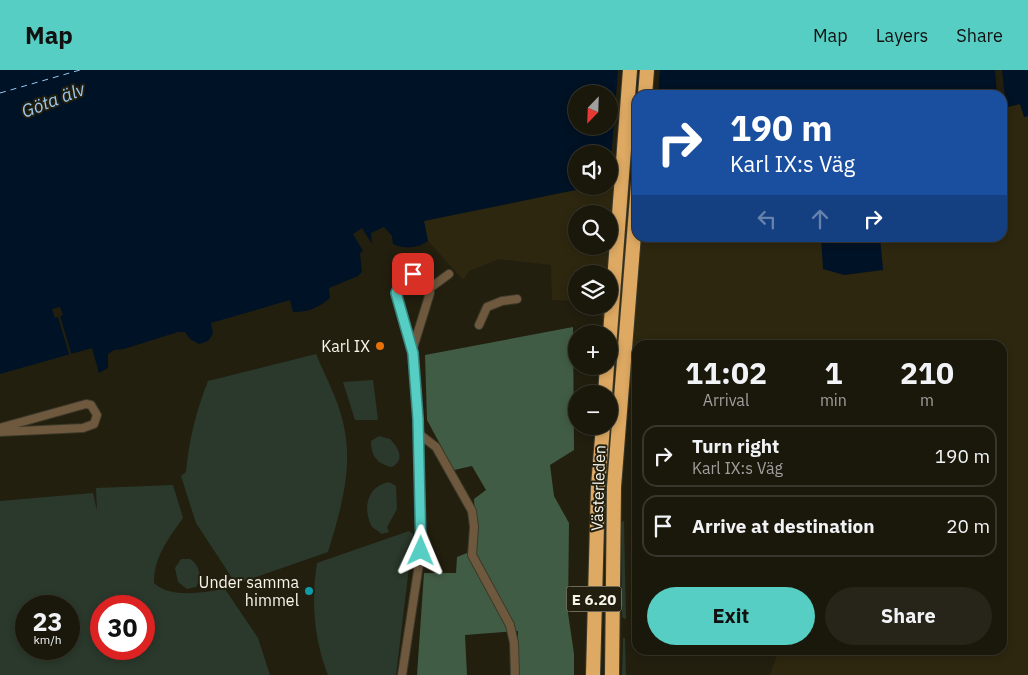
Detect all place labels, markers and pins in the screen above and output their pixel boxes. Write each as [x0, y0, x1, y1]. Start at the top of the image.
pin [392, 253, 434, 295]
place label: Karl IX [321, 336, 370, 356]
marker: Karl IX [374, 340, 386, 352]
place label: Under samma himmel [199, 572, 299, 610]
marker: Under samma himmel [303, 585, 315, 597]

